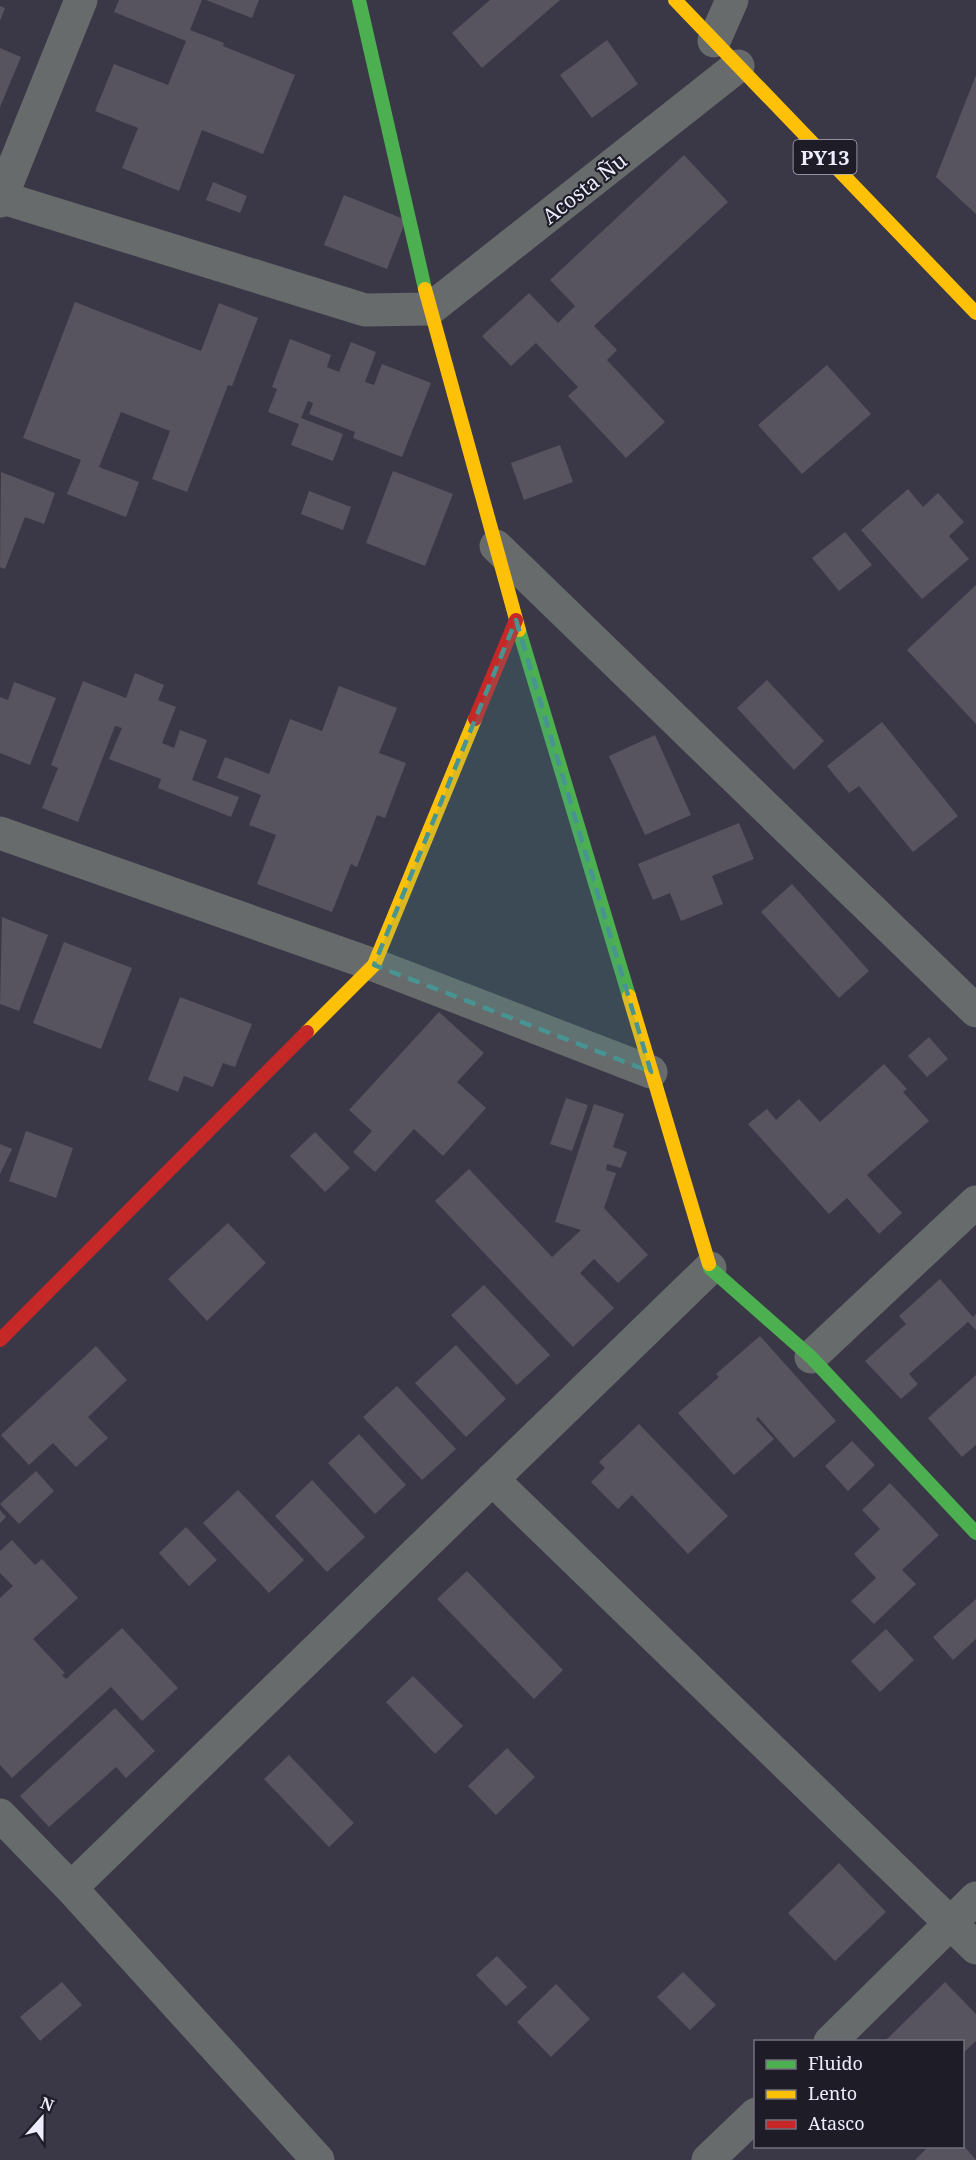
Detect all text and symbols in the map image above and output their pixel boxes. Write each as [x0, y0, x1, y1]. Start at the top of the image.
road number: PY13 [794, 140, 856, 174]
street label: Acosta Ñu [536, 146, 632, 230]
legend [754, 2040, 964, 2148]
text: Fluido [808, 2051, 863, 2075]
text: Lento [808, 2081, 857, 2105]
north arrow [12, 2088, 72, 2148]
text: N [38, 2091, 58, 2117]
text: Atasco [808, 2111, 865, 2135]

